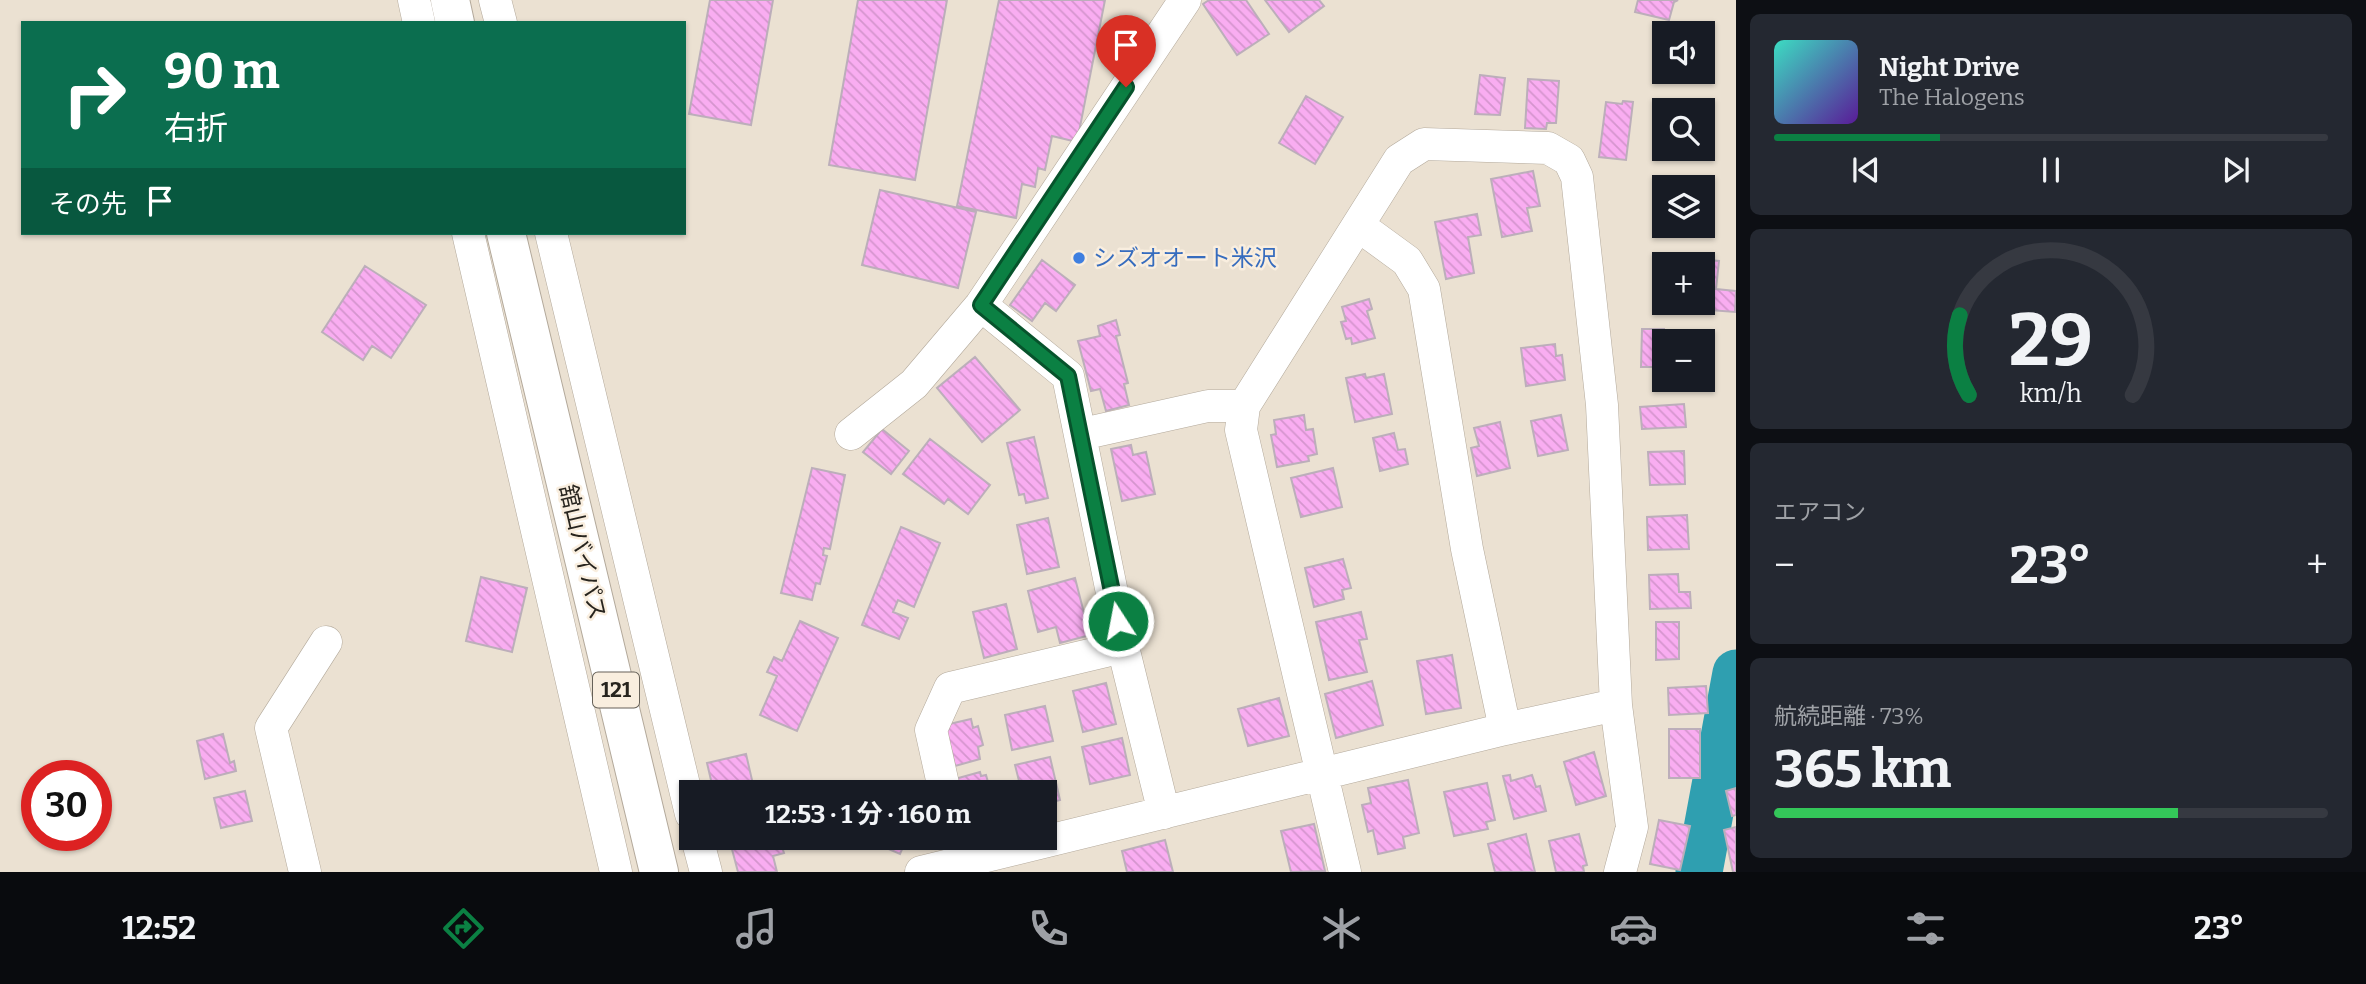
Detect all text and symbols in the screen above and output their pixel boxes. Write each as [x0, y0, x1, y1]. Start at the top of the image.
pin [1096, 15, 1156, 87]
map controls [1652, 21, 1715, 392]
button: sound [1652, 21, 1715, 84]
icon: arrive [1107, 26, 1145, 64]
text: 90 m [164, 42, 280, 101]
icon: right [49, 49, 140, 140]
text: Night Drive [1879, 52, 2020, 83]
text: The Halogens [1879, 83, 2025, 111]
button: search [1652, 98, 1715, 161]
text: 右折 [164, 109, 228, 147]
icon: previous [1847, 151, 1885, 189]
icon: pause [2032, 151, 2070, 189]
icon: next [2217, 151, 2255, 189]
button: layers [1652, 175, 1715, 238]
icon: arrive [141, 182, 179, 220]
text: その先 [49, 189, 127, 220]
place label: シズオオート米沢 [1093, 244, 1277, 272]
marker: シズオオート米沢 [1071, 250, 1087, 266]
button: + [1652, 252, 1715, 315]
text: 29 [2009, 297, 2093, 384]
button: − [1652, 329, 1715, 392]
text: km/h [2020, 379, 2082, 409]
street label: 舘山バイパス [554, 482, 612, 622]
text: エアコン [1774, 498, 1866, 526]
text: 23° [2010, 534, 2092, 597]
text: − [1774, 542, 1795, 588]
text: + [2306, 542, 2328, 588]
position arrow [1081, 584, 1155, 658]
road number: 121 [593, 672, 639, 708]
text: 航続距離 · 73% [1774, 702, 1924, 730]
text: 365 km [1774, 738, 1951, 801]
speed limit sign: 30 [21, 760, 112, 851]
text: 12:53 · 1 分 · 160 m [765, 799, 971, 830]
icon: directions [439, 904, 488, 953]
icon: music [732, 904, 781, 953]
icon: phone [1024, 904, 1073, 953]
icon: climate [1317, 904, 1366, 953]
icon: car [1609, 904, 1658, 953]
icon: filters [1901, 904, 1950, 953]
text: 12:52 [122, 909, 196, 947]
text: 23° [2194, 909, 2244, 947]

